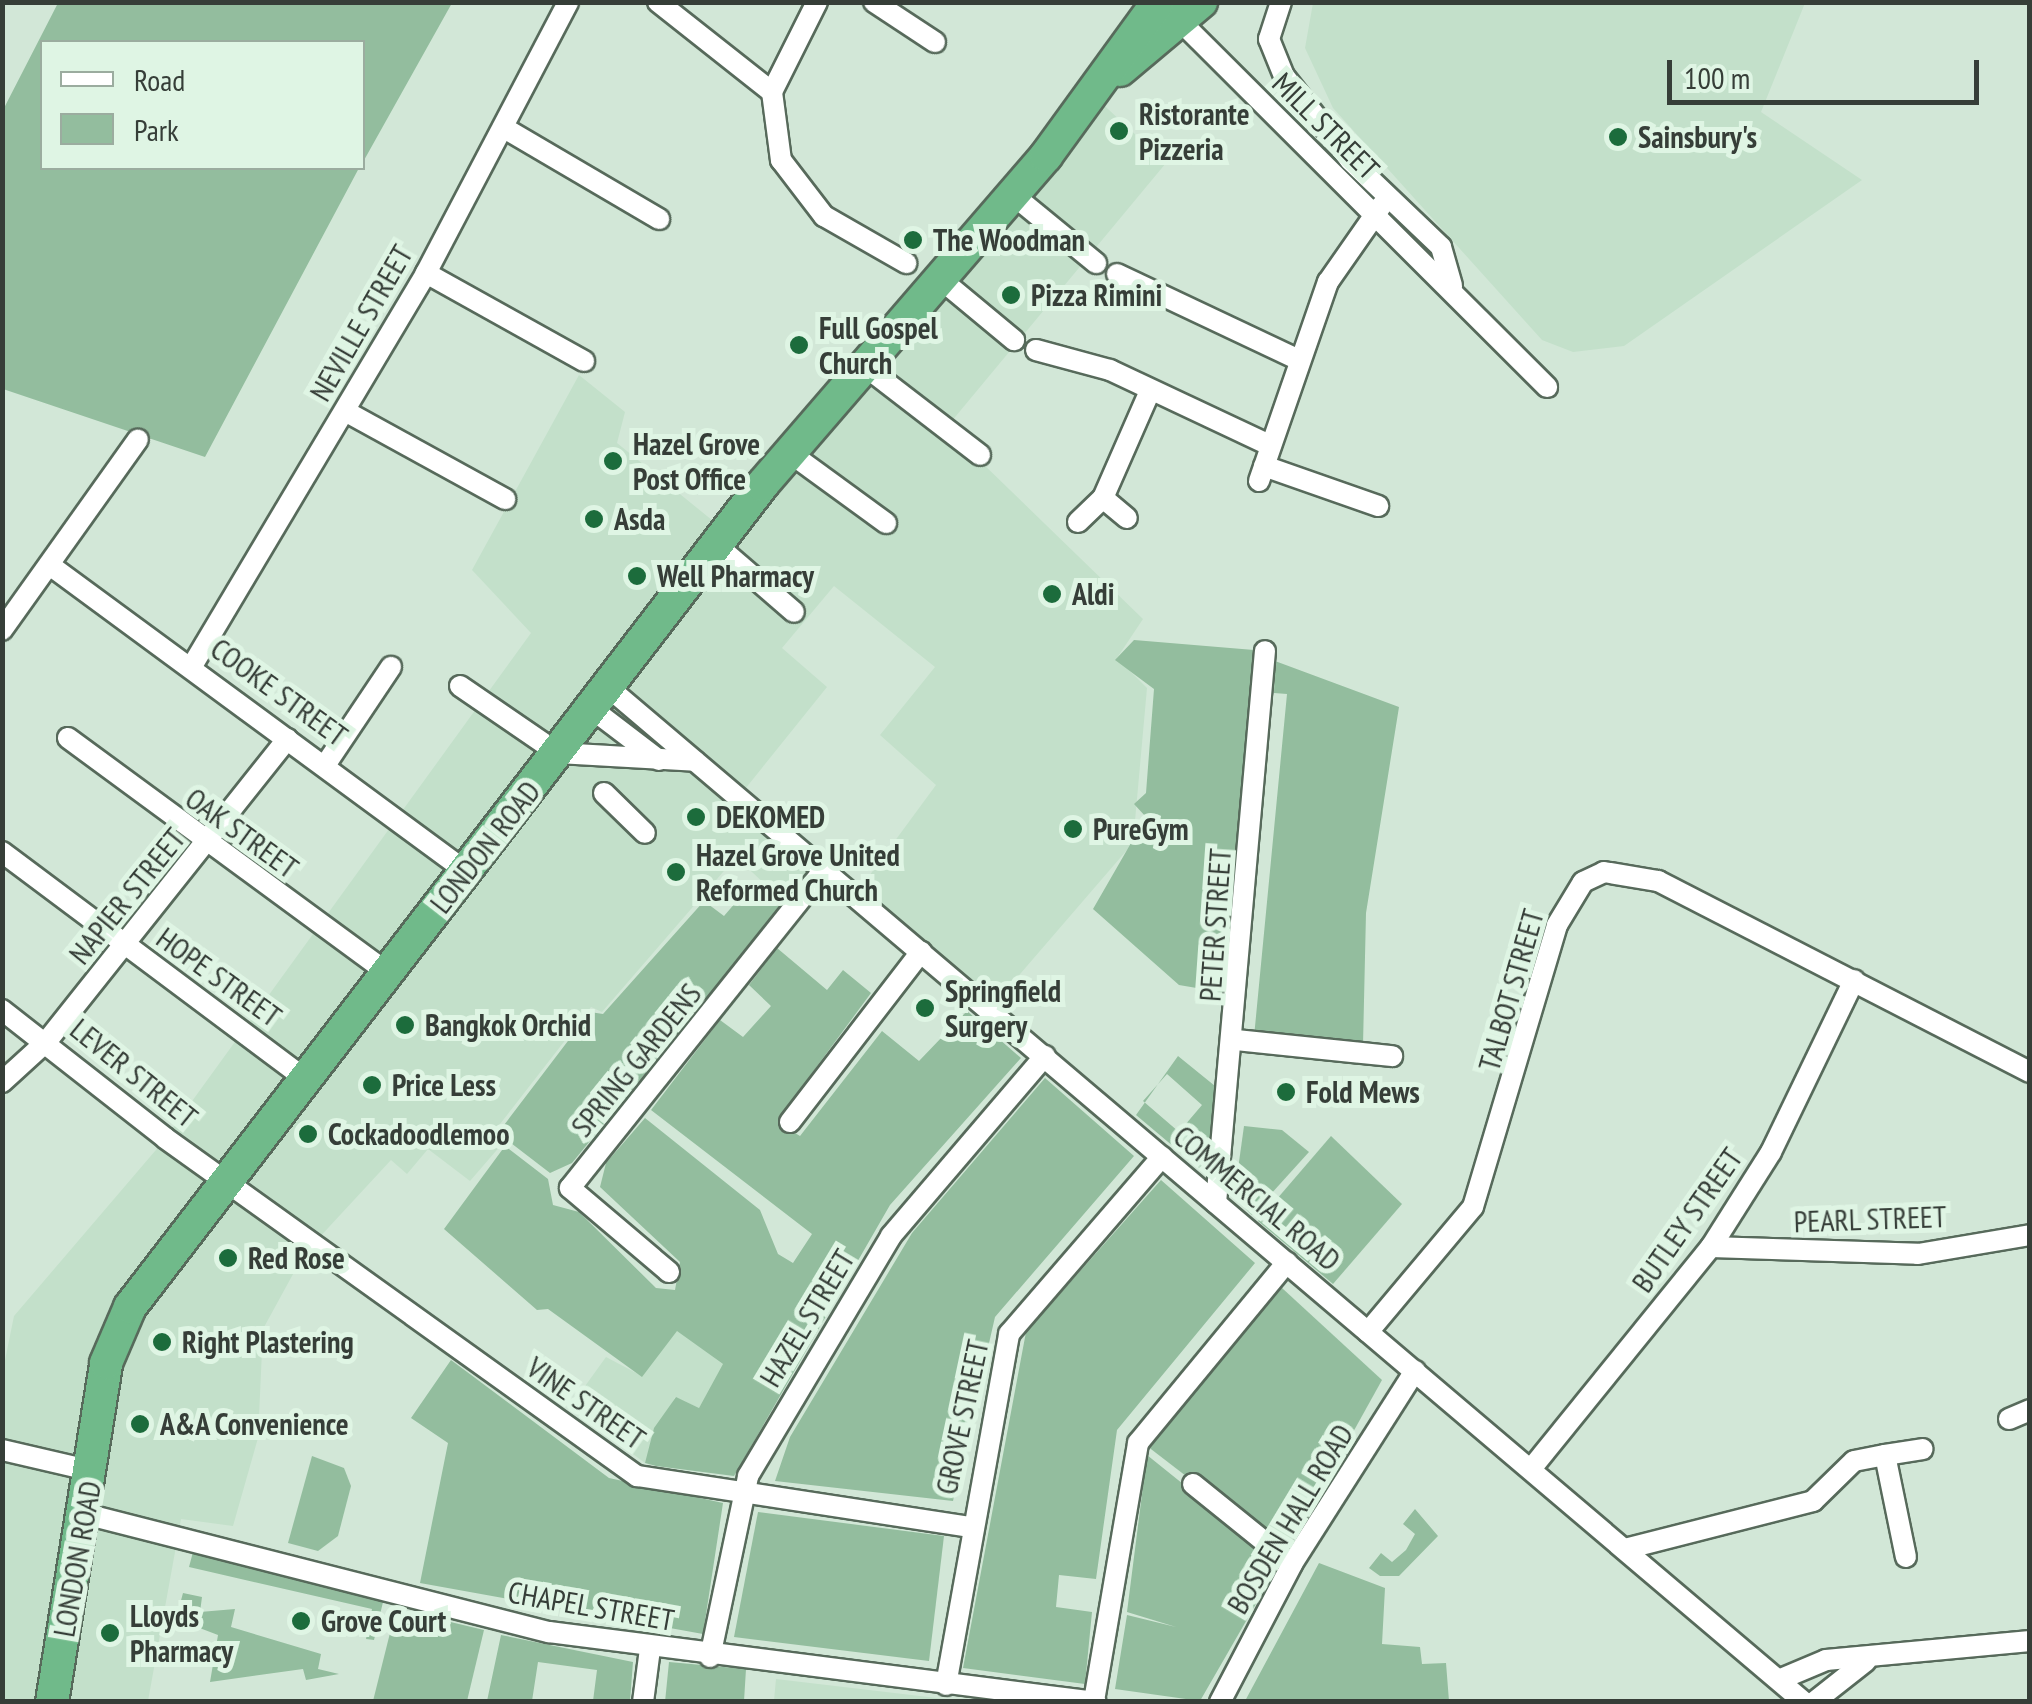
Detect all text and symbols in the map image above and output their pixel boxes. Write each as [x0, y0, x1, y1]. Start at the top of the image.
legend [40, 40, 365, 170]
scale bar [1672, 40, 1984, 102]
text: 100 m [1684, 58, 1750, 97]
text: Road [134, 60, 185, 99]
street label: MILL STREET [1265, 65, 1387, 187]
place label: Ristorante Pizzeria [1139, 96, 1250, 166]
text: Park [134, 110, 179, 149]
place label: Sainsbury's [1638, 119, 1757, 155]
marker: Ristorante Pizzeria [1108, 120, 1130, 142]
marker: Sainsbury's [1607, 126, 1629, 148]
place label: The Woodman [933, 222, 1086, 258]
marker: The Woodman [902, 229, 924, 251]
street label: NEVILLE STREET [302, 239, 420, 407]
place label: Pizza Rimini [1031, 277, 1162, 313]
marker: Pizza Rimini [1000, 284, 1022, 306]
place label: Full Gospel Church [819, 310, 938, 380]
marker: Full Gospel Church [788, 334, 810, 356]
place label: Hazel Grove Post Office [633, 426, 760, 496]
marker: Hazel Grove Post Office [602, 450, 624, 472]
place label: Asda [614, 501, 665, 537]
marker: Asda [583, 508, 605, 530]
place label: Well Pharmacy [657, 558, 814, 594]
marker: Well Pharmacy [626, 565, 648, 587]
place label: Aldi [1072, 576, 1114, 612]
marker: Aldi [1041, 583, 1063, 605]
street label: COOKE STREET [204, 630, 354, 754]
street label: LONDON ROAD [422, 774, 548, 920]
street label: OAK STREET [178, 780, 306, 886]
place label: DEKOMED [716, 799, 825, 835]
marker: DEKOMED [685, 806, 707, 828]
place label: PureGym [1093, 811, 1189, 847]
marker: PureGym [1062, 818, 1084, 840]
street label: NAPIER STREET [61, 821, 193, 971]
place label: Hazel Grove United Reformed Church [696, 837, 900, 908]
street label: PETER STREET [1192, 847, 1238, 1003]
marker: Hazel Grove United Reformed Church [665, 861, 687, 883]
street label: TALBOT STREET [1471, 905, 1551, 1075]
street label: HOPE STREET [150, 920, 288, 1034]
place label: Springfield Surgery [945, 973, 1061, 1044]
street label: SPRING GARDENS [563, 976, 709, 1144]
marker: Springfield Surgery [914, 997, 936, 1019]
place label: Bangkok Orchid [425, 1007, 592, 1043]
street label: LEVER STREET [63, 1011, 205, 1135]
marker: Bangkok Orchid [394, 1014, 416, 1036]
place label: Price Less [392, 1067, 496, 1103]
marker: Price Less [361, 1074, 383, 1096]
place label: Fold Mews [1306, 1074, 1420, 1110]
marker: Fold Mews [1275, 1081, 1297, 1103]
place label: Cockadoodlemoo [328, 1116, 510, 1152]
street label: COMMERCIAL ROAD [1166, 1118, 1348, 1278]
marker: Cockadoodlemoo [297, 1123, 319, 1145]
street label: BUTLEY STREET [1624, 1141, 1750, 1299]
street label: PEARL STREET [1793, 1198, 1947, 1240]
place label: Red Rose [248, 1240, 345, 1276]
street label: HAZEL STREET [752, 1242, 862, 1394]
marker: Red Rose [217, 1247, 239, 1269]
place label: Right Plastering [182, 1324, 354, 1360]
marker: Right Plastering [151, 1331, 173, 1353]
street label: GROVE STREET [928, 1336, 996, 1498]
street label: VINE STREET [520, 1349, 652, 1457]
place label: A&A Convenience [160, 1406, 350, 1442]
marker: A&A Convenience [129, 1413, 151, 1435]
street label: BOSDEN HALL ROAD [1219, 1417, 1361, 1621]
street label: LONDON ROAD [46, 1478, 108, 1640]
street label: CHAPEL STREET [505, 1574, 677, 1638]
place label: Lloyds Pharmacy [130, 1598, 233, 1668]
place label: Grove Court [321, 1603, 447, 1639]
marker: Grove Court [290, 1610, 312, 1632]
marker: Lloyds Pharmacy [99, 1622, 121, 1644]

